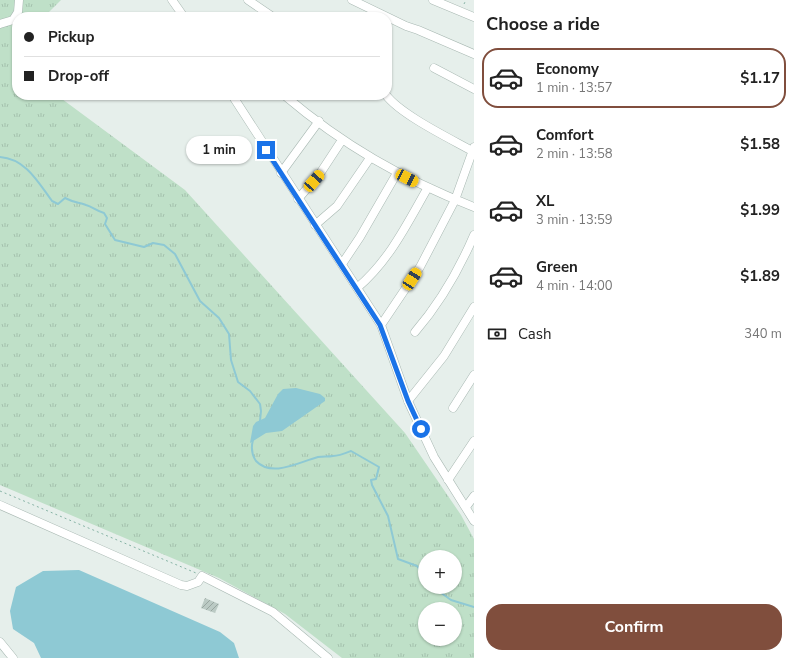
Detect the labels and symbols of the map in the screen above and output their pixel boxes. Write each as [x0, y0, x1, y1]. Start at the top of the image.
callout: 1 min [186, 136, 252, 164]
route end [257, 141, 275, 159]
car [394, 167, 420, 189]
car [302, 168, 326, 194]
car [400, 266, 424, 292]
route start [412, 420, 430, 438]

